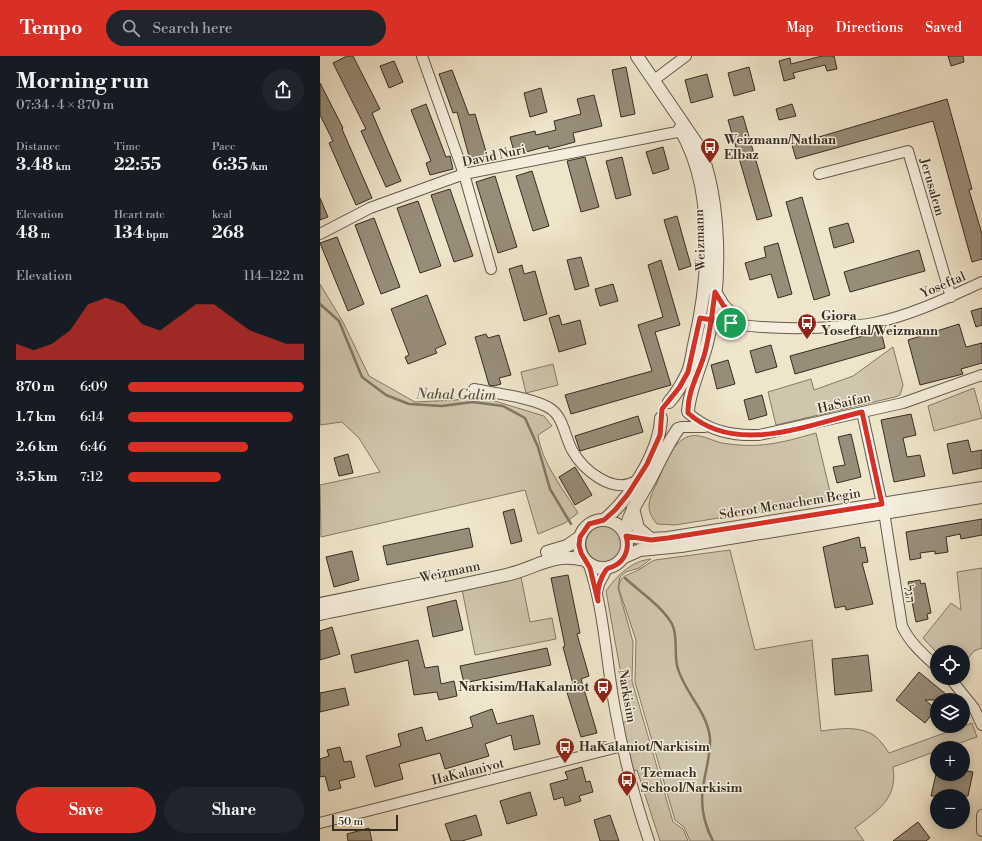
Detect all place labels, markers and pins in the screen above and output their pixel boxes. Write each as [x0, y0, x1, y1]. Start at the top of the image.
place label: Weizmann/Nathan Elbaz [723, 132, 836, 163]
bus stop icon: Weizmann/Nathan Elbaz [699, 136, 721, 164]
pin [714, 306, 748, 340]
place label: Giora Yoseftal/Weizmann [821, 308, 938, 339]
bus stop icon: Giora Yoseftal/Weizmann [796, 312, 818, 340]
bus stop icon: Narkisim/HaKalaniot [592, 676, 614, 704]
place label: Narkisim/HaKalaniot [458, 679, 589, 695]
bus stop icon: HaKalaniot/Narkisim [554, 736, 576, 764]
place label: HaKalaniot/Narkisim [579, 739, 710, 755]
place label: Tzemach School/Narkisim [641, 765, 742, 796]
bus stop icon: Tzemach School/Narkisim [616, 769, 638, 797]

